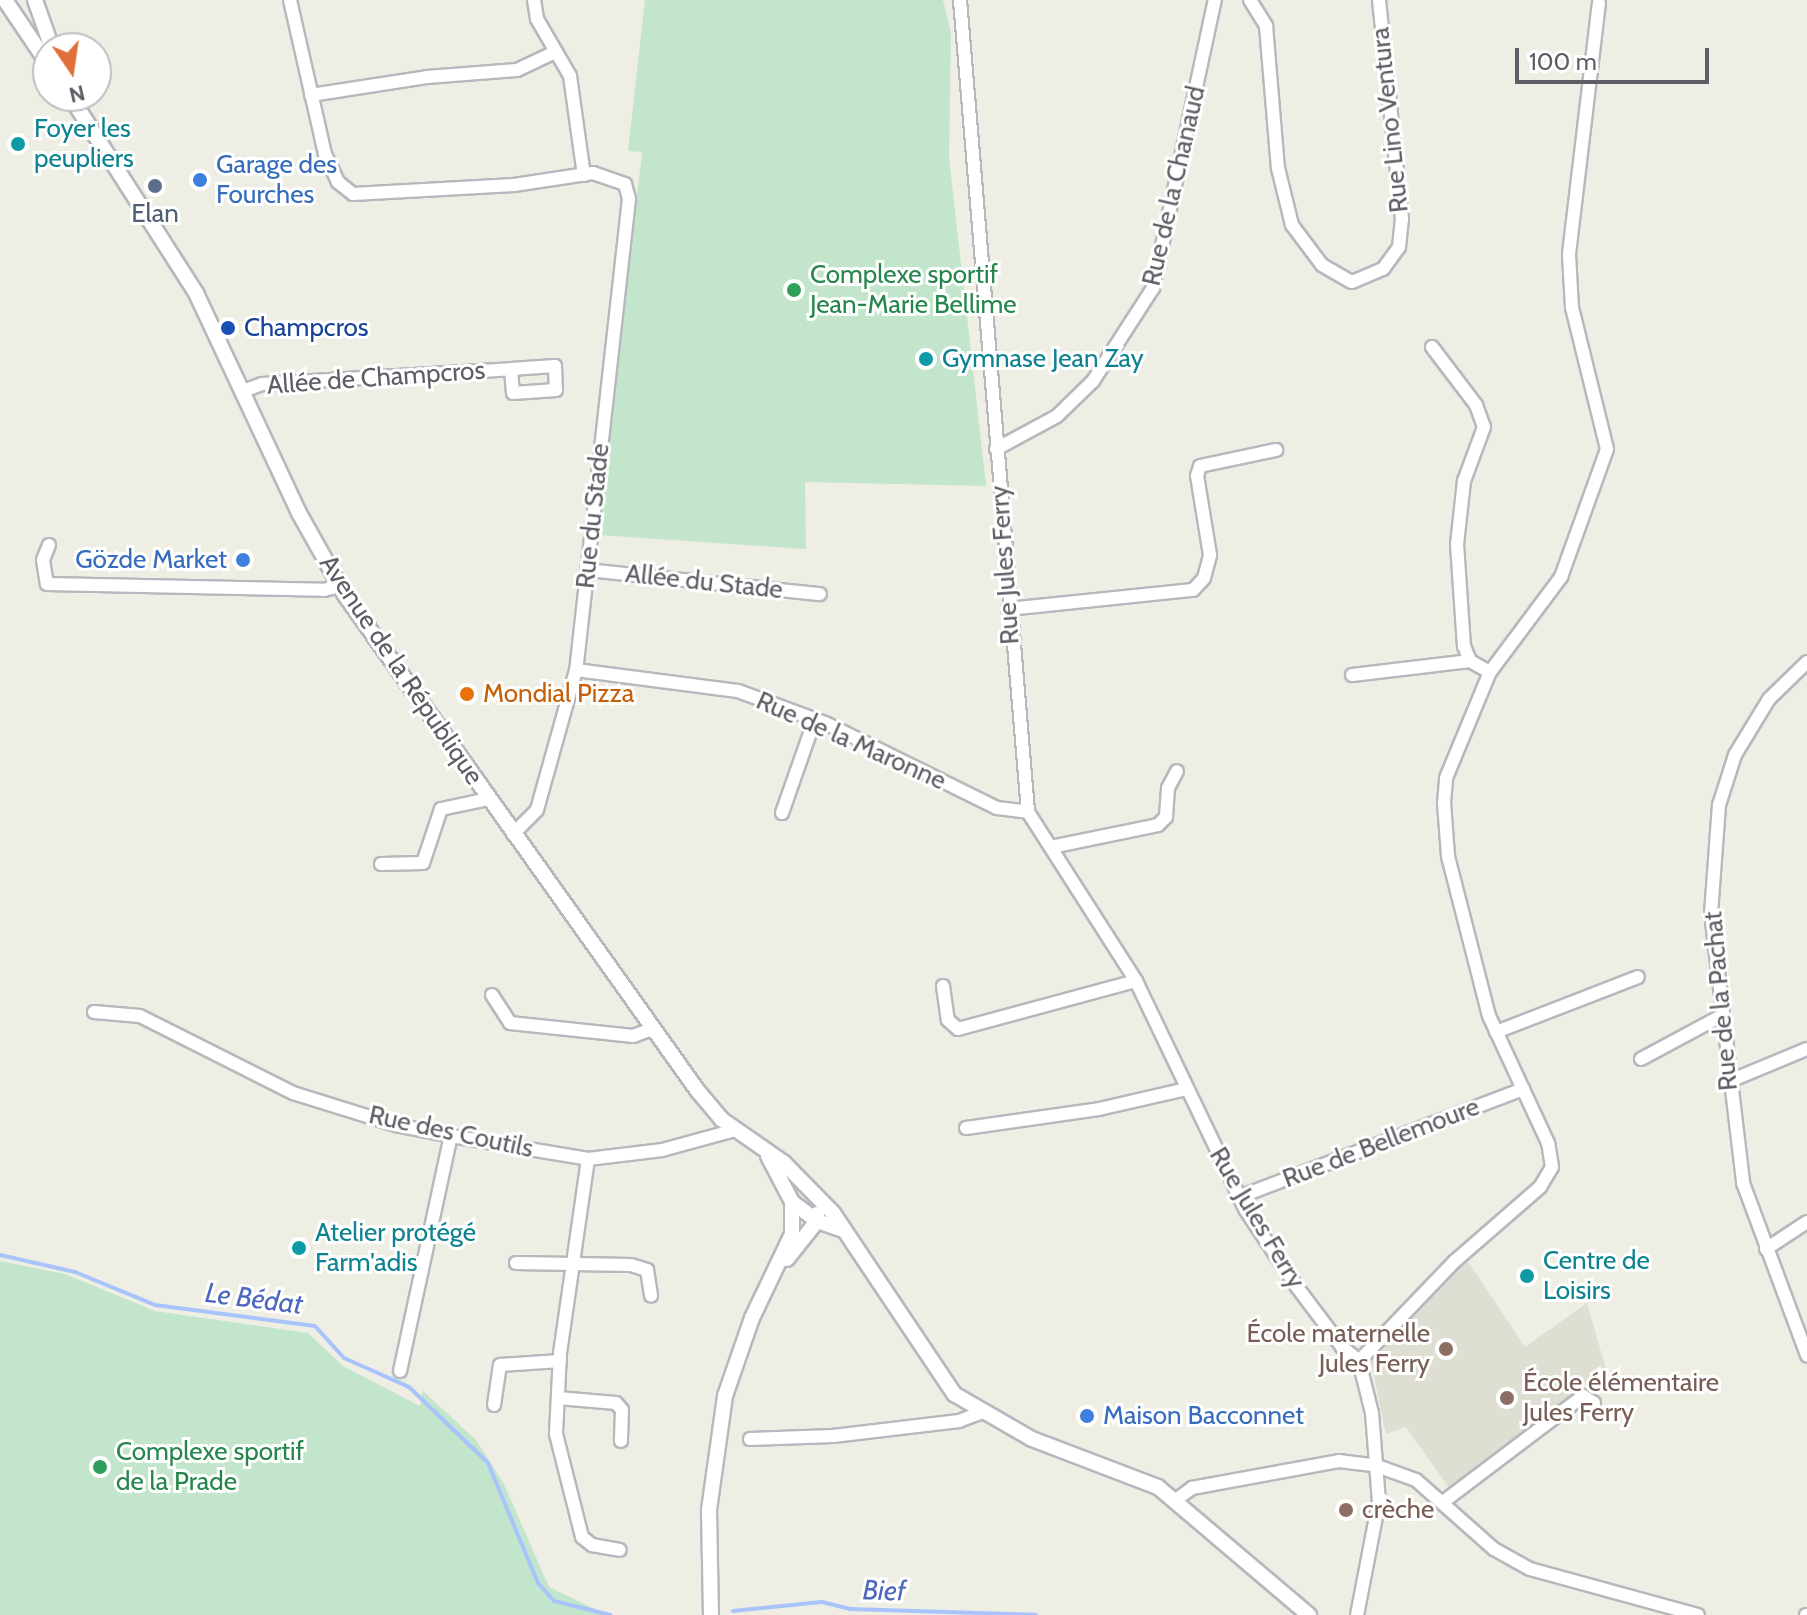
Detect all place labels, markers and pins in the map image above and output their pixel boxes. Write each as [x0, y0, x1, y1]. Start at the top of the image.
place label: Foyer les peupliers [34, 113, 134, 174]
marker: Foyer les peupliers [9, 135, 27, 153]
place label: Garage des Fourches [216, 149, 337, 210]
marker: Garage des Fourches [191, 171, 209, 189]
marker: Elan [146, 177, 164, 195]
place label: Elan [131, 198, 179, 230]
place label: Complexe sportif Jean-Marie Bellime [810, 259, 1017, 320]
marker: Complexe sportif Jean-Marie Bellime [785, 281, 803, 299]
place label: Champcros [244, 312, 369, 344]
marker: Champcros [219, 319, 237, 337]
place label: Gymnase Jean Zay [942, 343, 1144, 375]
marker: Gymnase Jean Zay [917, 350, 935, 368]
place label: Gözde Market [75, 544, 227, 576]
marker: Gözde Market [234, 551, 252, 569]
place label: Mondial Pizza [483, 678, 634, 710]
marker: Mondial Pizza [458, 685, 476, 703]
place label: Atelier protégé Farm'adis [315, 1217, 476, 1278]
marker: Atelier protégé Farm'adis [290, 1239, 308, 1257]
place label: Centre de Loisirs [1543, 1245, 1650, 1306]
marker: Centre de Loisirs [1518, 1267, 1536, 1285]
place label: École maternelle Jules Ferry [1246, 1318, 1430, 1380]
marker: École maternelle Jules Ferry [1437, 1340, 1455, 1358]
place label: École élémentaire Jules Ferry [1523, 1367, 1719, 1428]
marker: École élémentaire Jules Ferry [1498, 1389, 1516, 1407]
place label: Maison Bacconnet [1103, 1400, 1304, 1432]
marker: Maison Bacconnet [1078, 1407, 1096, 1425]
place label: Complexe sportif de la Prade [116, 1436, 304, 1498]
marker: Complexe sportif de la Prade [91, 1458, 109, 1476]
place label: crèche [1362, 1494, 1434, 1526]
marker: crèche [1337, 1501, 1355, 1519]

